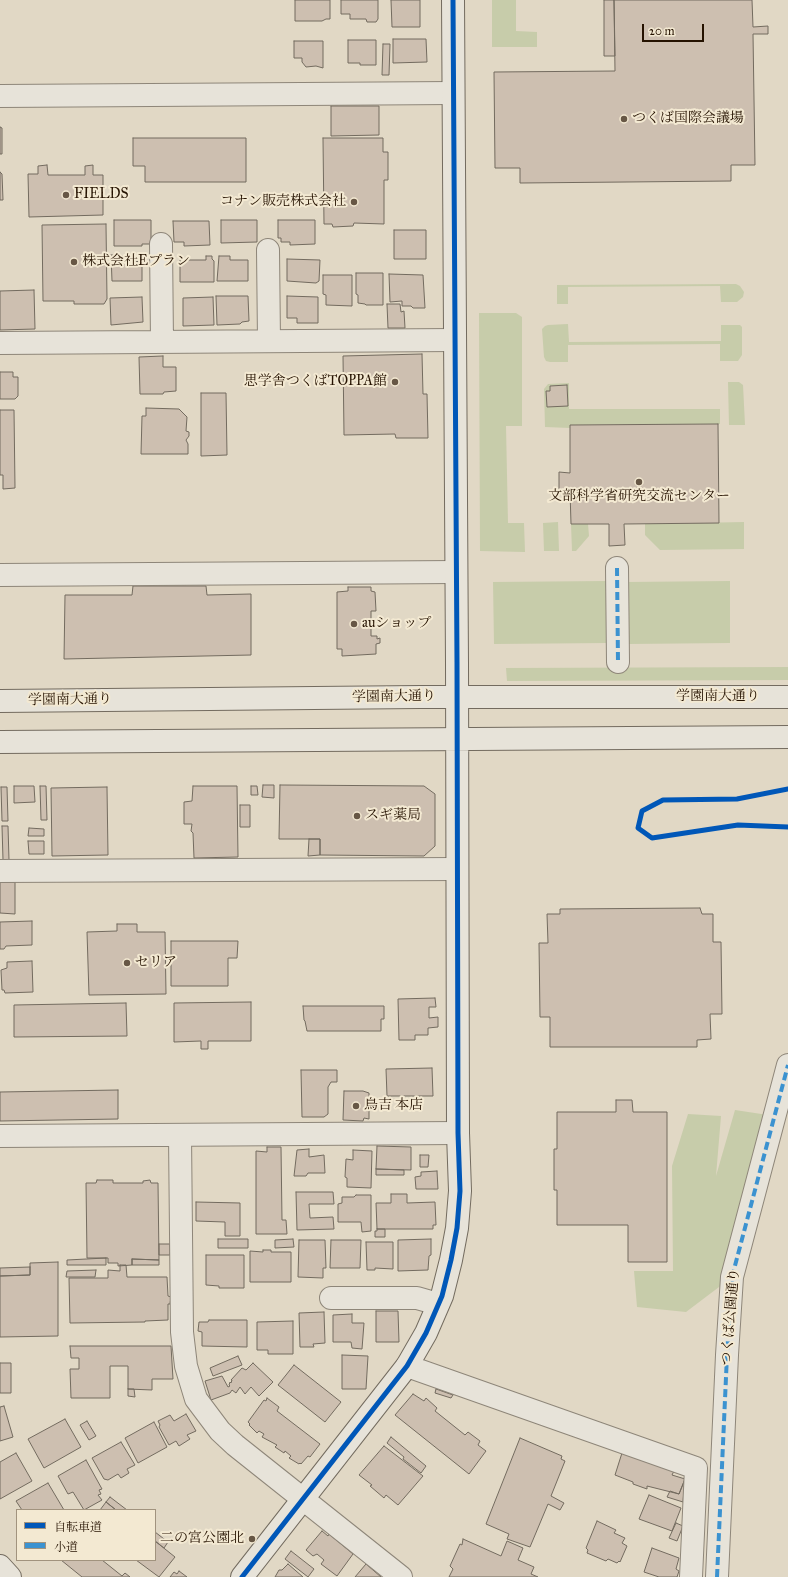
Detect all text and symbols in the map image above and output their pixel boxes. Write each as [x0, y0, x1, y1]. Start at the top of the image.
scale bar [644, 16, 706, 42]
text: 20 m [649, 24, 675, 38]
place label: つくば国際会議場 [632, 111, 744, 127]
marker: つくば国際会議場 [619, 114, 629, 124]
place label: FIELDS [74, 187, 129, 203]
marker: FIELDS [61, 190, 71, 200]
place label: コナン販売株式会社 [220, 194, 346, 210]
marker: コナン販売株式会社 [349, 197, 359, 207]
place label: 株式会社Eプラン [82, 254, 190, 270]
marker: 株式会社Eプラン [69, 257, 79, 267]
place label: 思学舎つくばTOPPA館 [244, 374, 387, 390]
marker: 思学舎つくばTOPPA館 [390, 377, 400, 387]
marker: 文部科学省研究交流センター [634, 477, 644, 487]
place label: 文部科学省研究交流センター [548, 489, 730, 505]
place label: auショップ [362, 616, 431, 632]
marker: auショップ [349, 619, 359, 629]
street label: 学園南大通り [352, 688, 436, 706]
street label: 学園南大通り [676, 689, 760, 705]
street label: 学園南大通り [28, 691, 112, 709]
place label: スギ薬局 [365, 808, 421, 824]
marker: スギ薬局 [352, 811, 362, 821]
place label: セリア [135, 955, 177, 971]
marker: セリア [122, 958, 132, 968]
place label: 鳥吉 本店 [364, 1098, 423, 1114]
marker: 鳥吉 本店 [351, 1101, 361, 1111]
street label: つくば公園通り [718, 1267, 744, 1367]
legend [16, 1509, 156, 1561]
text: 自転車道 [54, 1520, 102, 1534]
place label: 二の宮公園北 [160, 1531, 244, 1547]
marker: 二の宮公園北 [247, 1534, 257, 1544]
text: 小道 [54, 1540, 78, 1554]

